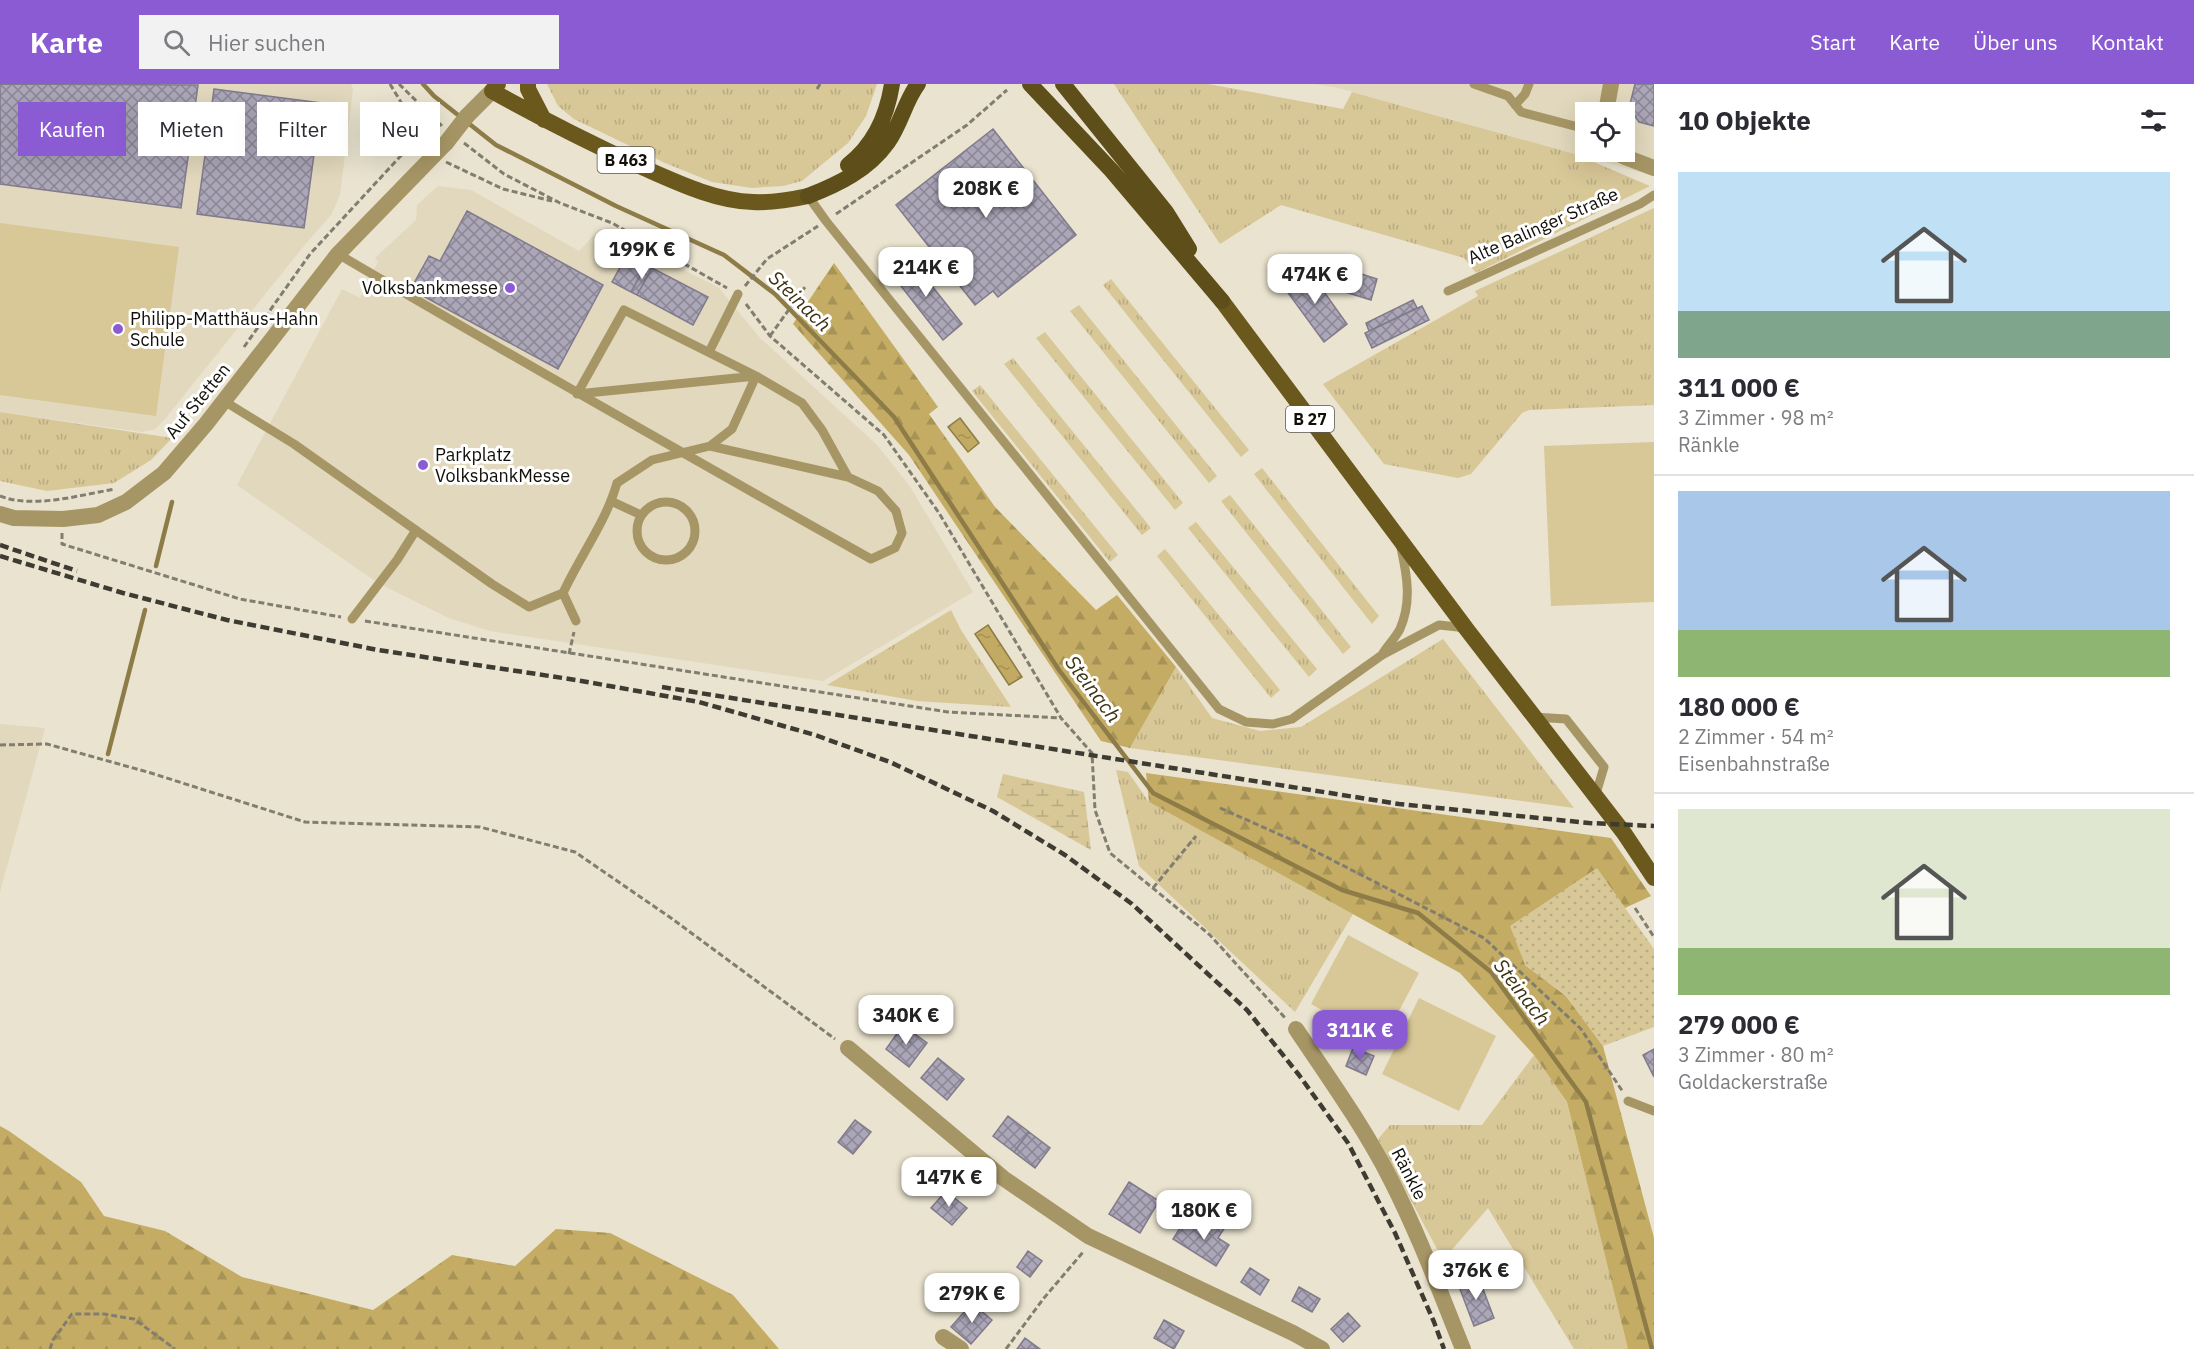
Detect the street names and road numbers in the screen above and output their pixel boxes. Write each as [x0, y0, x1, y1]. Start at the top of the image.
road number: B 463 [598, 147, 654, 173]
street label: Alte Balinger Straße [1464, 182, 1622, 269]
street label: Auf Stetten [160, 358, 235, 443]
road number: B 27 [1286, 406, 1334, 432]
street label: Ränkle [1387, 1144, 1432, 1204]

